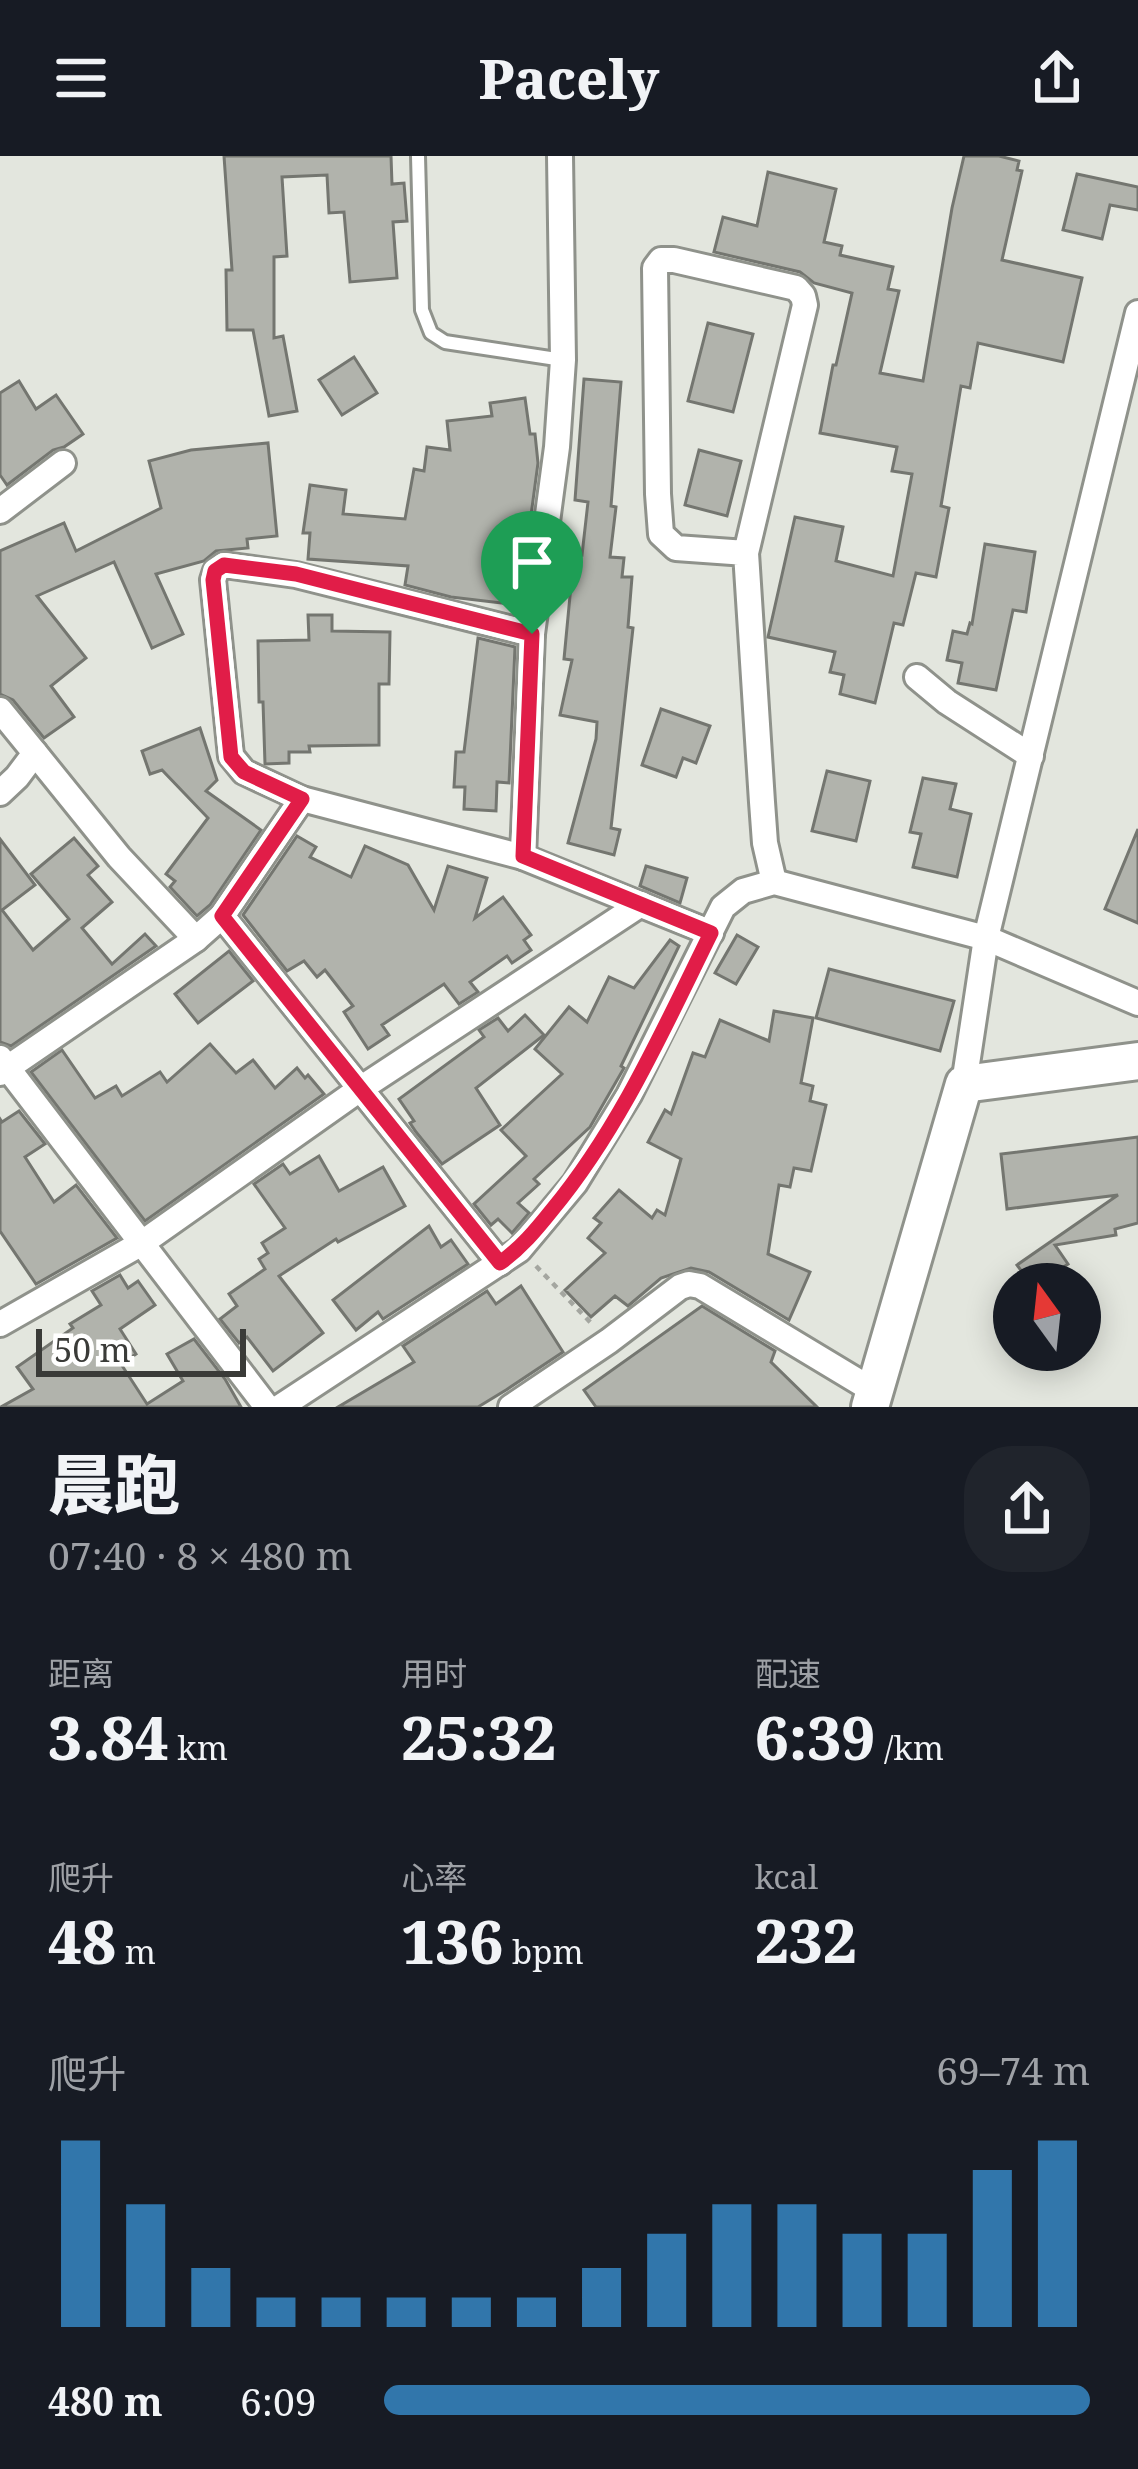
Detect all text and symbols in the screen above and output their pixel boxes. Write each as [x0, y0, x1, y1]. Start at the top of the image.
text: Pacely [479, 41, 659, 115]
icon: menu [48, 45, 114, 111]
icon: share [1024, 45, 1090, 111]
pin [481, 511, 583, 634]
icon: arrive [499, 529, 565, 595]
north arrow [993, 1263, 1101, 1371]
map controls [993, 1263, 1101, 1371]
scale bar [36, 1323, 246, 1376]
text: 50 m [54, 1327, 131, 1372]
text: 晨跑 [48, 1438, 180, 1528]
button: share [964, 1446, 1090, 1572]
text: 07:40 · 8 × 480 m [48, 1528, 353, 1581]
text: 距离 [48, 1651, 114, 1696]
text: 用时 [401, 1651, 467, 1696]
text: 配速 [755, 1651, 821, 1696]
text: 3.84 [48, 1696, 169, 1778]
text: 25:32 [401, 1696, 556, 1778]
text: 6:39 [755, 1696, 875, 1778]
text: km [169, 1725, 228, 1770]
text: /km [875, 1725, 944, 1770]
text: kcal [755, 1854, 818, 1899]
text: 爬升 [48, 1855, 114, 1900]
text: 心率 [401, 1855, 467, 1900]
text: 232 [755, 1899, 857, 1981]
text: 48 [48, 1900, 116, 1982]
text: 136 [401, 1900, 503, 1982]
text: m [116, 1929, 156, 1974]
text: bpm [503, 1929, 584, 1974]
text: 69–74 m [936, 2043, 1090, 2096]
text: 爬升 [48, 2046, 126, 2099]
text: 480 m [48, 2374, 163, 2427]
text: 6:09 [240, 2374, 317, 2427]

